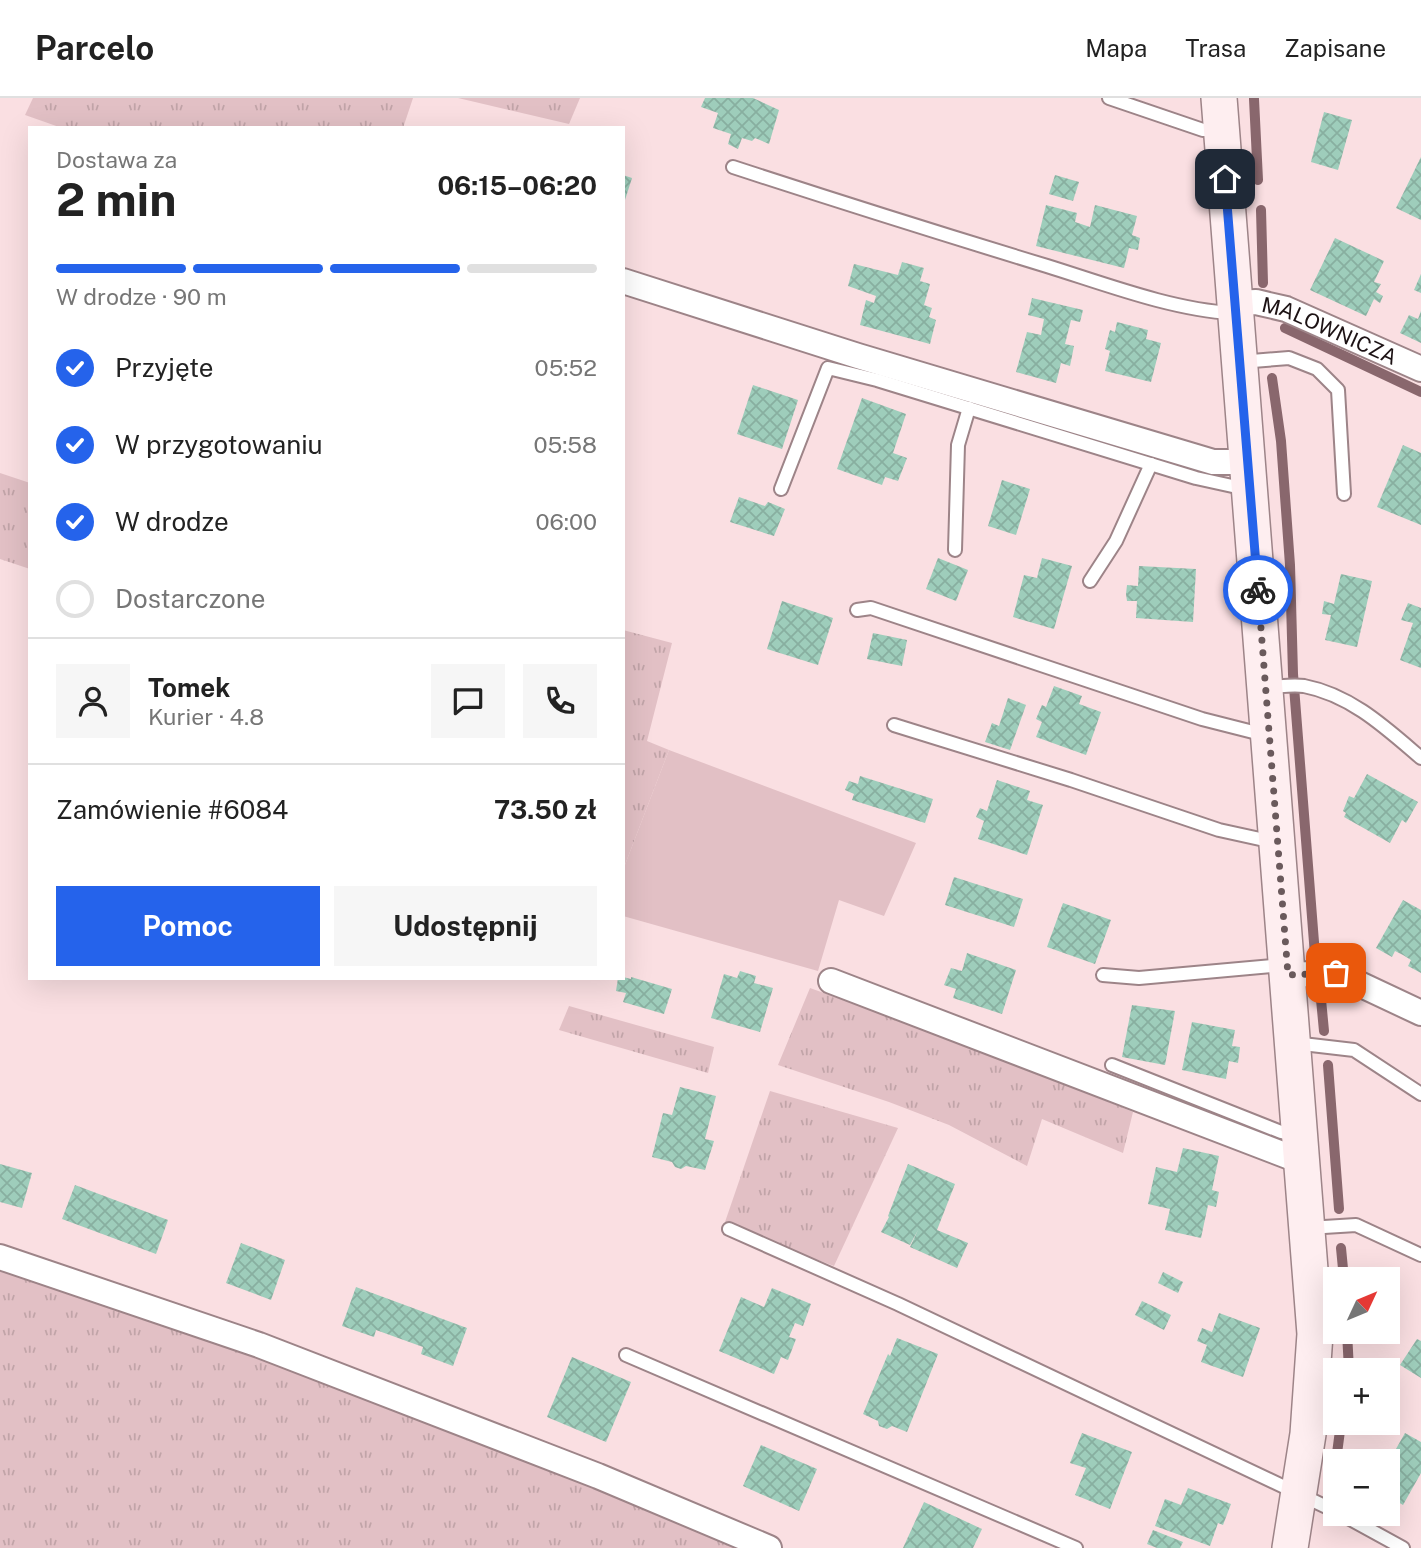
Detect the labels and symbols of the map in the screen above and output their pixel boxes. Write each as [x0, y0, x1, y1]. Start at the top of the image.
pin [1195, 149, 1255, 209]
street label: MALOWNICZA [1260, 291, 1401, 369]
courier [1223, 555, 1293, 625]
pin [1306, 943, 1366, 1003]
north arrow [1323, 1267, 1400, 1344]

